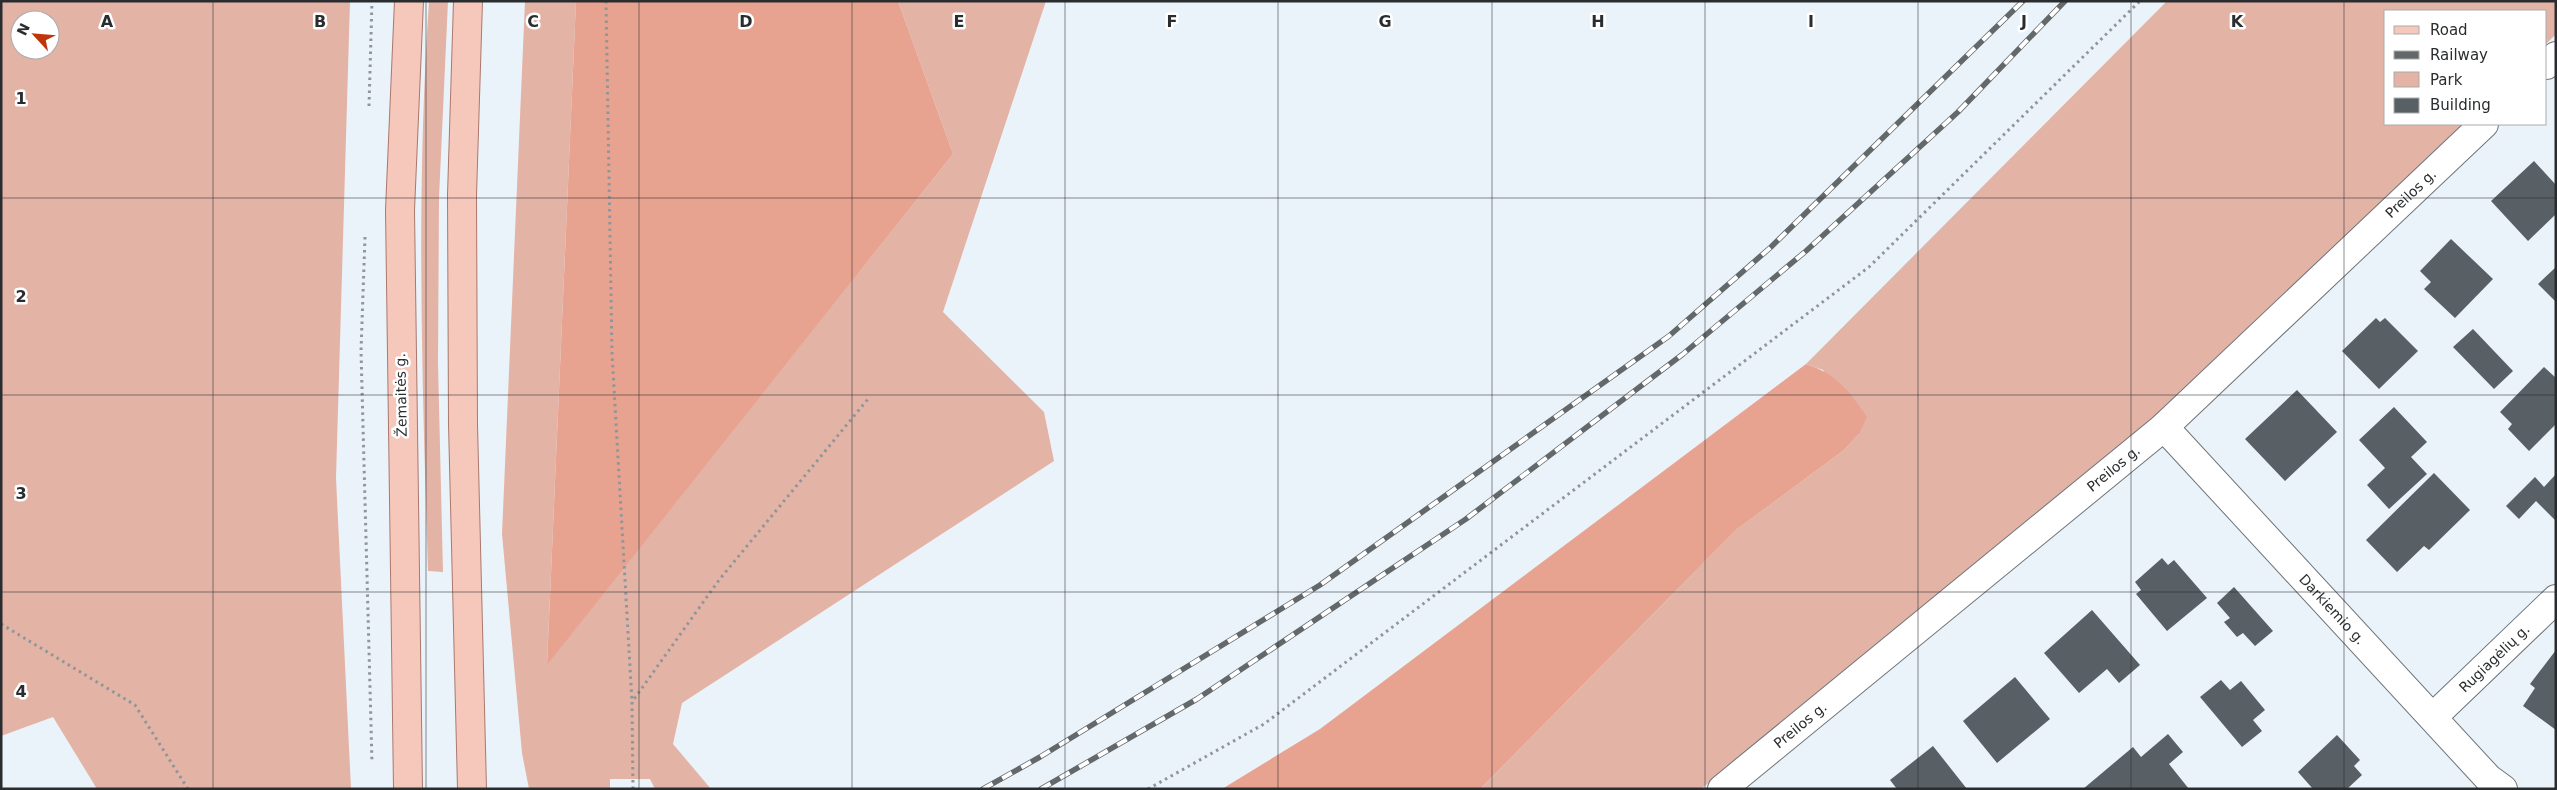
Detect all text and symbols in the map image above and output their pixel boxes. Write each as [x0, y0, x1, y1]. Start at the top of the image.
north arrow [10, 10, 60, 60]
legend [2384, 10, 2547, 125]
text: A [101, 12, 114, 31]
text: B [314, 12, 326, 31]
text: C [527, 12, 539, 31]
text: D [739, 12, 753, 31]
text: E [954, 12, 964, 31]
text: F [1167, 12, 1177, 31]
text: G [1378, 12, 1392, 31]
text: H [1591, 12, 1605, 31]
text: I [1808, 12, 1814, 31]
text: J [2020, 12, 2027, 31]
text: K [2231, 12, 2244, 31]
text: N [14, 21, 33, 38]
text: Road [2430, 21, 2468, 39]
text: Railway [2430, 46, 2488, 64]
text: Park [2430, 71, 2463, 89]
text: 1 [15, 89, 27, 108]
text: Building [2430, 96, 2491, 114]
street label: Preilos g. [2382, 166, 2439, 221]
text: 2 [15, 287, 27, 306]
street label: Žemaitės g. [391, 353, 410, 437]
street label: Preilos g. [2084, 442, 2143, 495]
text: 3 [15, 484, 27, 503]
street label: Darkiemio g. [2296, 571, 2369, 648]
street label: Rugiagėlių g. [2456, 621, 2533, 696]
text: 4 [15, 682, 27, 701]
street label: Preilos g. [1770, 699, 1830, 751]

